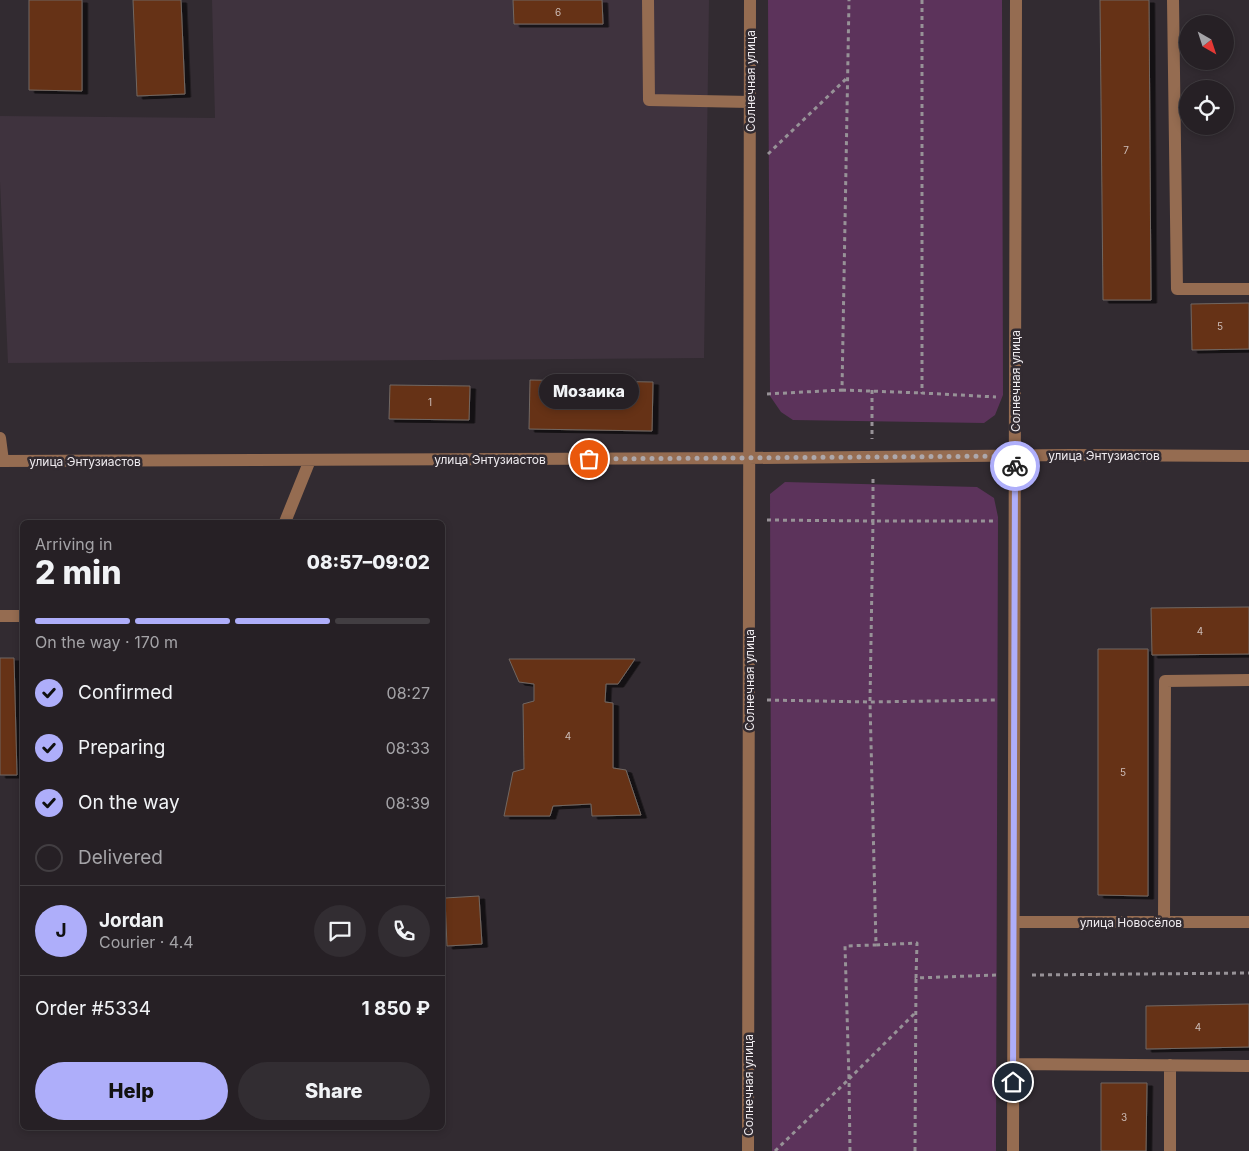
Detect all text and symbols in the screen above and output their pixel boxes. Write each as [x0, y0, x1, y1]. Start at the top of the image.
house number: 6 [555, 6, 561, 18]
north arrow [1179, 15, 1234, 70]
map controls [1179, 15, 1234, 135]
street label: Солнечная улица [743, 30, 758, 132]
button: locate [1179, 80, 1234, 135]
house number: 7 [1123, 144, 1129, 156]
house number: 5 [1217, 320, 1223, 332]
street label: Солнечная улица [1008, 330, 1023, 432]
callout: Мозаика [539, 374, 639, 409]
text: Мозаика [553, 381, 625, 401]
house number: 1 [428, 396, 432, 408]
pin [568, 438, 610, 480]
courier [990, 441, 1040, 491]
icon: bag [575, 445, 603, 473]
street label: улица Энтузиастов [1048, 448, 1160, 463]
street label: улица Энтузиастов [434, 452, 546, 467]
icon: bike [1001, 452, 1029, 480]
street label: улица Энтузиастов [29, 454, 141, 469]
text: Arriving in [35, 534, 112, 554]
text: 08:57–09:02 [307, 551, 430, 574]
text: 2 min [35, 553, 121, 592]
house number: 4 [1197, 625, 1203, 637]
street label: Солнечная улица [742, 629, 757, 731]
text: On the way · 170 m [35, 632, 178, 652]
icon: check [35, 679, 63, 707]
text: Confirmed [78, 681, 173, 704]
text: 08:27 [387, 683, 430, 703]
house number: 4 [565, 730, 571, 742]
icon: check [35, 734, 63, 762]
text: Preparing [78, 736, 165, 759]
text: 08:33 [386, 738, 430, 758]
house number: 5 [1120, 766, 1126, 778]
icon: check [35, 789, 63, 817]
text: On the way [78, 791, 180, 814]
text: 08:39 [386, 793, 430, 813]
text: Delivered [78, 846, 163, 869]
button: chat [314, 905, 366, 957]
button: phone [378, 905, 430, 957]
text: Jordan [99, 909, 164, 932]
street label: улица Новосёлов [1080, 915, 1182, 930]
text: J [55, 919, 67, 942]
text: Courier · 4.4 [99, 932, 194, 952]
text: Order #5334 [35, 997, 151, 1020]
text: 1 850 ₽ [361, 997, 430, 1020]
house number: 4 [1195, 1021, 1201, 1033]
street label: Солнечная улица [741, 1034, 756, 1136]
pin [992, 1061, 1034, 1103]
button: Help [35, 1062, 228, 1120]
button: Share [238, 1062, 430, 1120]
icon: home [999, 1068, 1027, 1096]
house number: 3 [1121, 1111, 1127, 1123]

